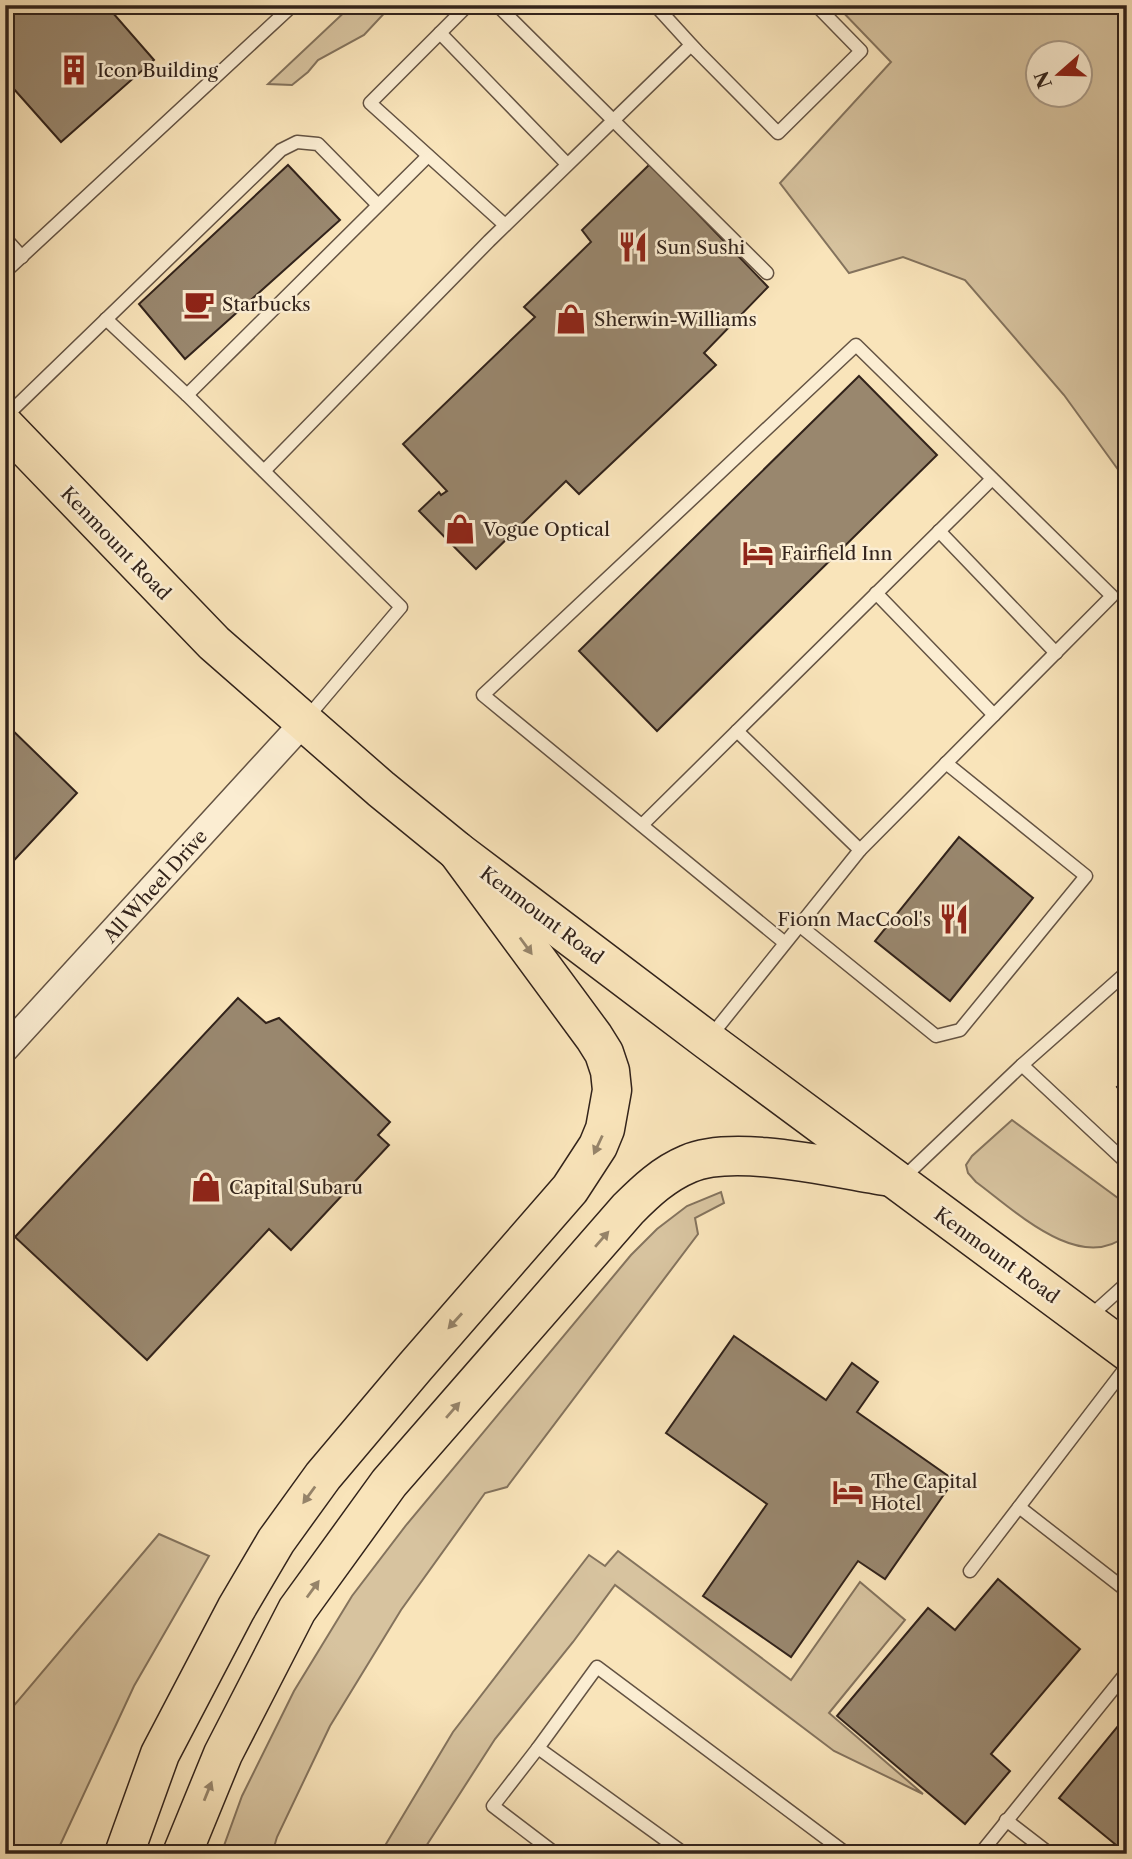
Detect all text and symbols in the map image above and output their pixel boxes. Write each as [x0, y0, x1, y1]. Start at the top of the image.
north arrow [1024, 38, 1094, 108]
building icon: Icon Building [57, 53, 91, 87]
place label: Icon Building [97, 59, 219, 82]
text: N [1030, 68, 1057, 91]
restaurant icon: Sun Sushi [616, 230, 650, 264]
place label: Sun Sushi [656, 236, 745, 259]
cafe icon: Starbucks [182, 287, 216, 321]
place label: Starbucks [222, 293, 311, 316]
shop icon: Sherwin-Williams [554, 302, 588, 336]
place label: Sherwin-Williams [594, 308, 757, 331]
street label: Kenmount Road [56, 482, 176, 605]
shop icon: Vogue Optical [443, 512, 477, 546]
place label: Vogue Optical [482, 518, 610, 541]
hotel icon: Fairfield Inn [741, 536, 775, 570]
place label: Fairfield Inn [781, 542, 892, 565]
street label: All Wheel Drive [98, 825, 212, 948]
street label: Kenmount Road [475, 862, 608, 970]
restaurant icon: Fionn MacCool's [937, 902, 971, 936]
place label: Fionn MacCool's [778, 908, 931, 931]
one-way arrow [519, 936, 534, 954]
one-way arrow [592, 1135, 603, 1155]
shop icon: Capital Subaru [189, 1170, 223, 1204]
place label: Capital Subaru [229, 1176, 363, 1199]
street label: Kenmount Road [930, 1202, 1064, 1309]
one-way arrow [594, 1230, 609, 1247]
one-way arrow [447, 1312, 463, 1330]
one-way arrow [445, 1402, 460, 1419]
place label: The Capital Hotel [871, 1470, 978, 1515]
hotel icon: The Capital Hotel [831, 1475, 865, 1509]
one-way arrow [302, 1486, 316, 1504]
one-way arrow [305, 1580, 319, 1598]
one-way arrow [203, 1780, 214, 1801]

